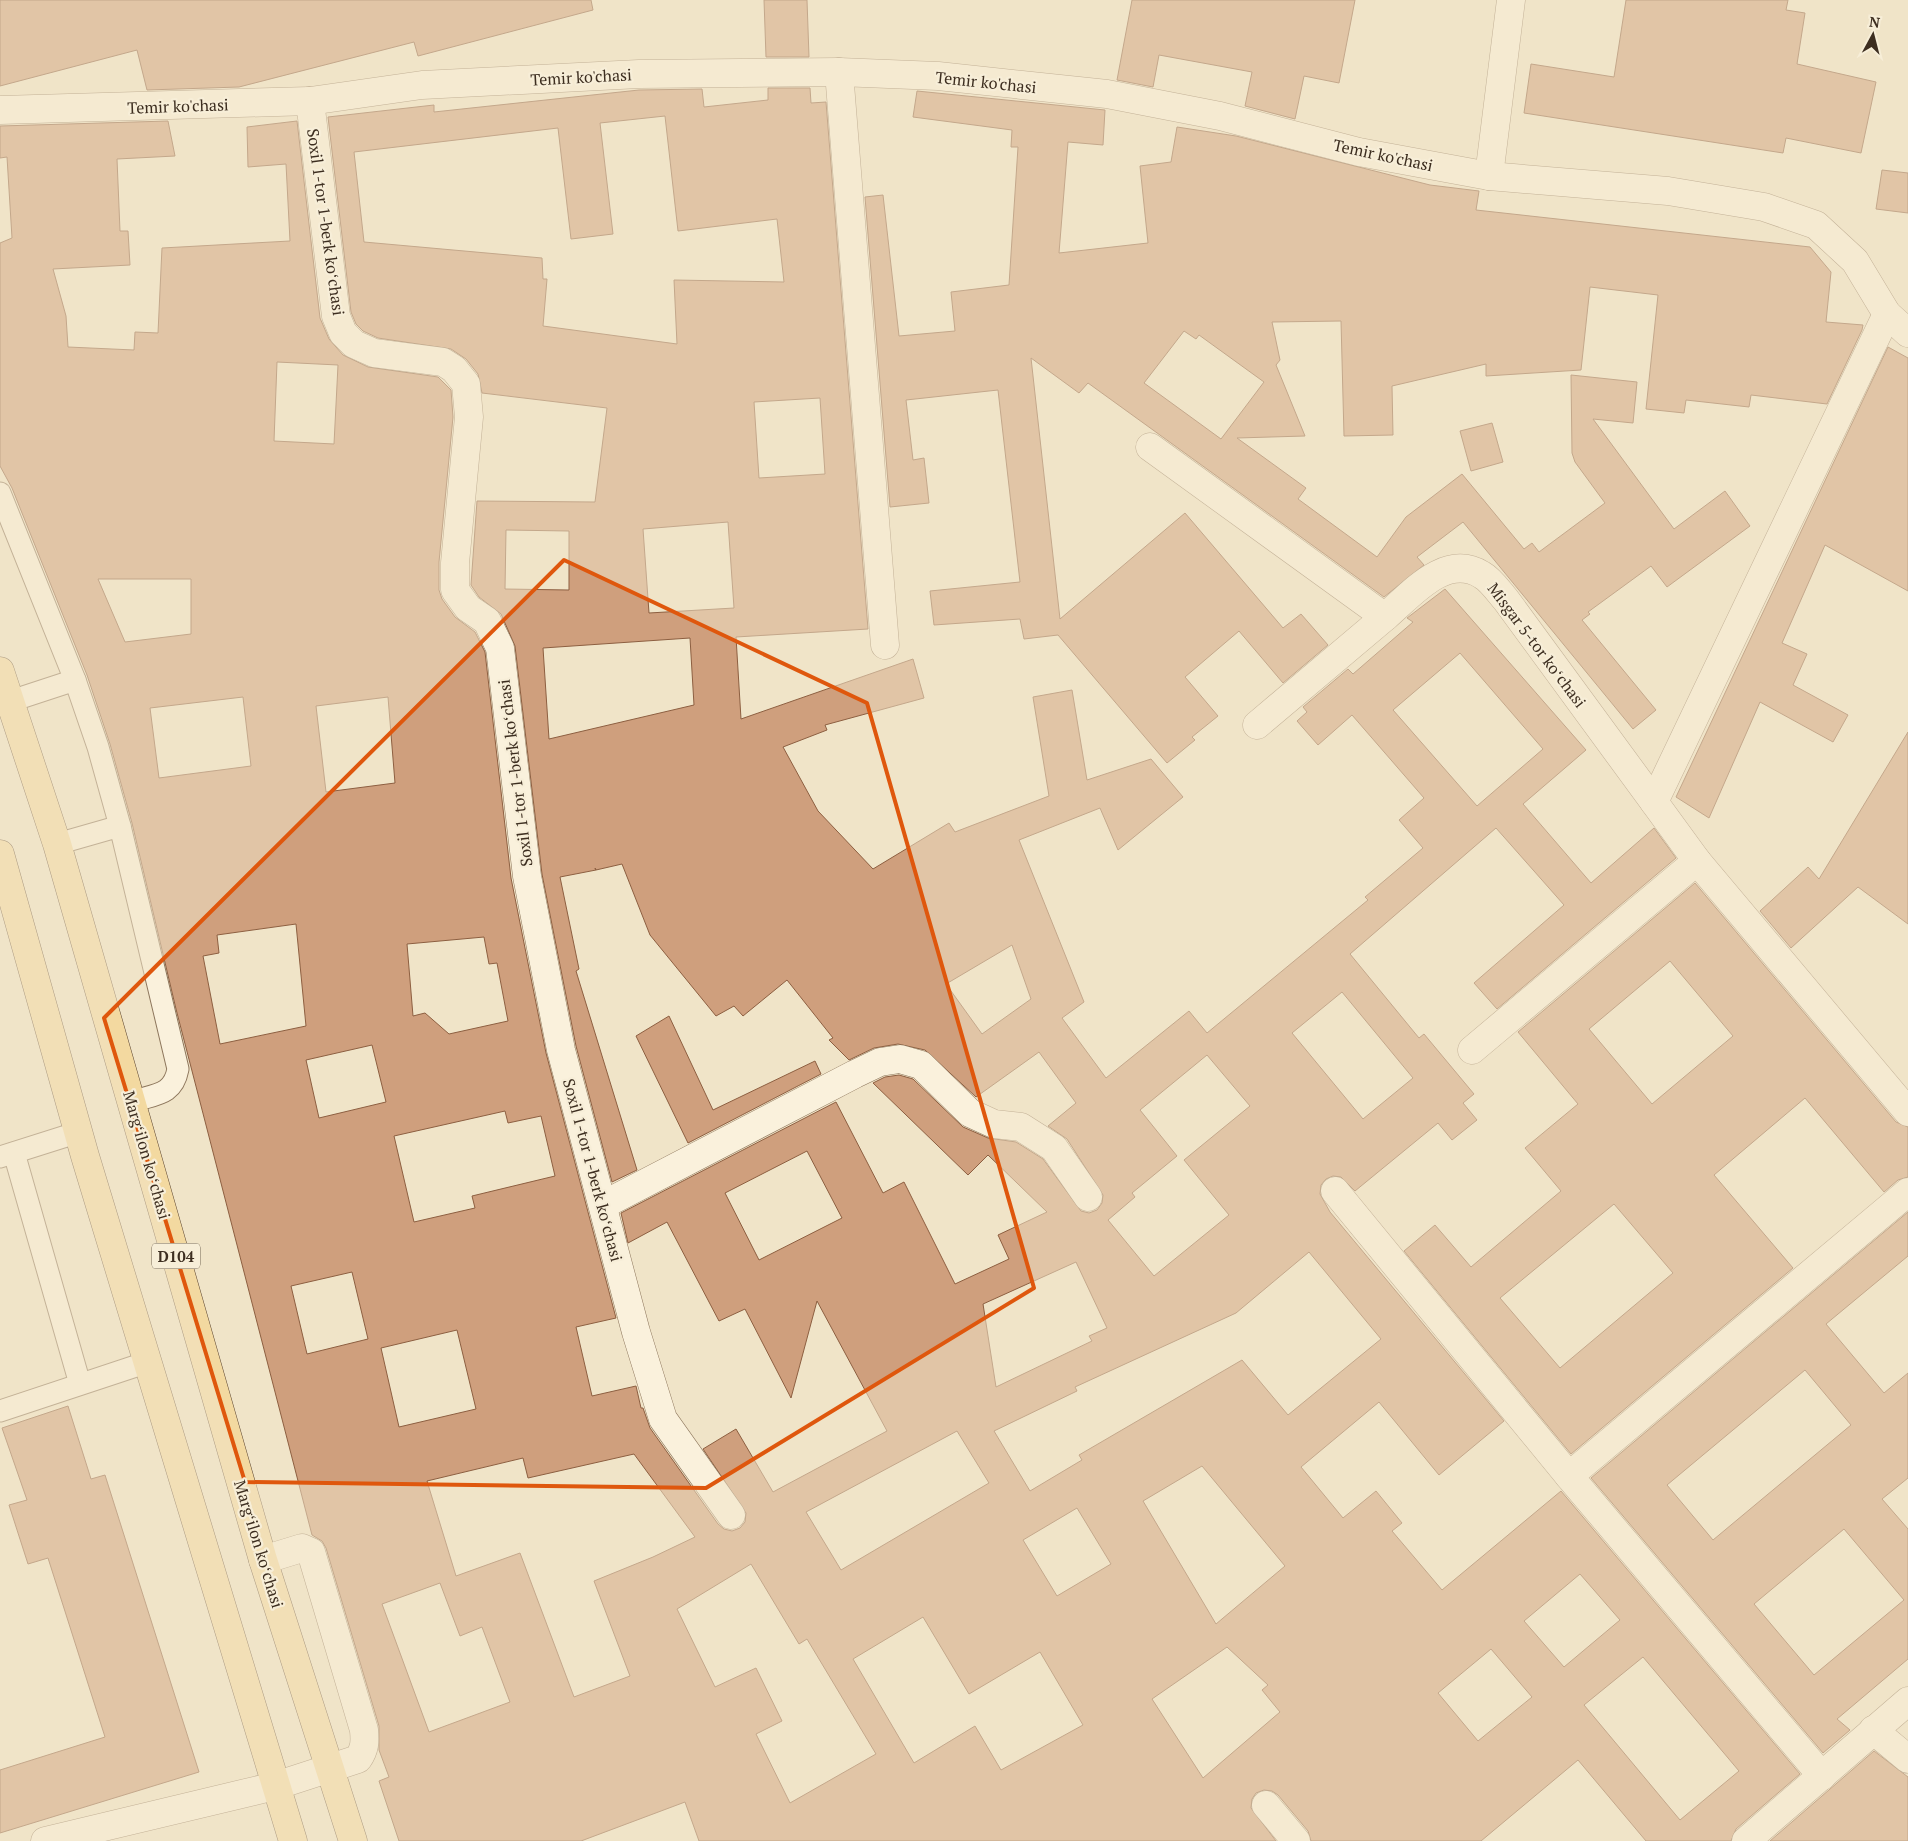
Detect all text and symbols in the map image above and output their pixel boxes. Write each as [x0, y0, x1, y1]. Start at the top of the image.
north arrow [1848, 10, 1898, 60]
text: N [1868, 12, 1881, 32]
street label: Temir ko'chasi [530, 63, 632, 91]
street label: Temir ko'chasi [934, 66, 1038, 98]
street label: Temir ko'chasi [127, 93, 229, 119]
street label: Soxil 1-tor 1-berk koʻchasi [302, 127, 350, 317]
street label: Temir ko'chasi [1331, 134, 1435, 176]
street label: Misgar 5-tor koʻchasi [1483, 578, 1591, 712]
street label: Soxil 1-tor 1-berk koʻchasi [493, 678, 537, 868]
street label: Soxil 1-tor 1-berk koʻchasi [558, 1076, 628, 1264]
street label: Margʻilon koʻchasi [118, 1088, 176, 1222]
road number: D104 [152, 1244, 200, 1268]
street label: Margʻilon koʻchasi [229, 1477, 289, 1611]

